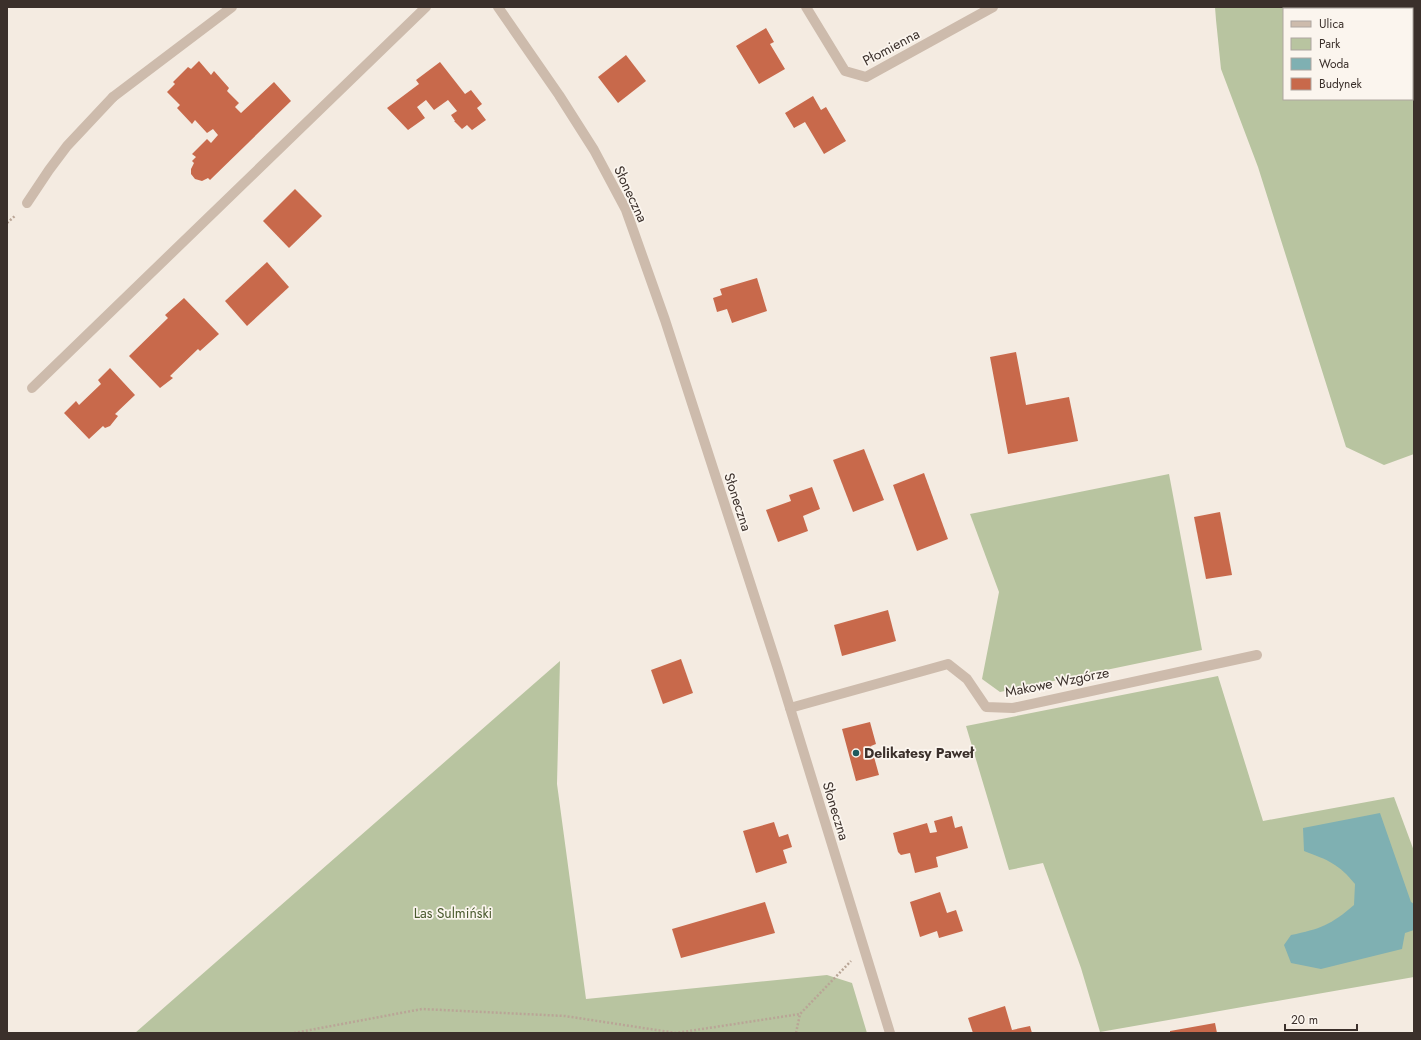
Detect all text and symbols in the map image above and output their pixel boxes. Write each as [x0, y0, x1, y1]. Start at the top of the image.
legend [1283, 8, 1413, 100]
text: Ulica [1319, 15, 1344, 33]
street label: Płomienna [859, 24, 923, 70]
text: Park [1319, 35, 1341, 53]
text: Woda [1319, 55, 1349, 73]
text: Budynek [1319, 75, 1363, 93]
street label: Słoneczna [609, 162, 653, 226]
street label: Słoneczna [719, 470, 757, 534]
street label: Makowe Wzgórze [1003, 662, 1111, 702]
place label: Delikatesy Paweł [864, 743, 975, 763]
marker: Delikatesy Paweł [851, 748, 861, 758]
street label: Słoneczna [818, 779, 854, 843]
park label: Las Sulmiński [414, 903, 492, 923]
scale bar [1285, 1006, 1357, 1032]
text: 20 m [1291, 1011, 1318, 1029]

